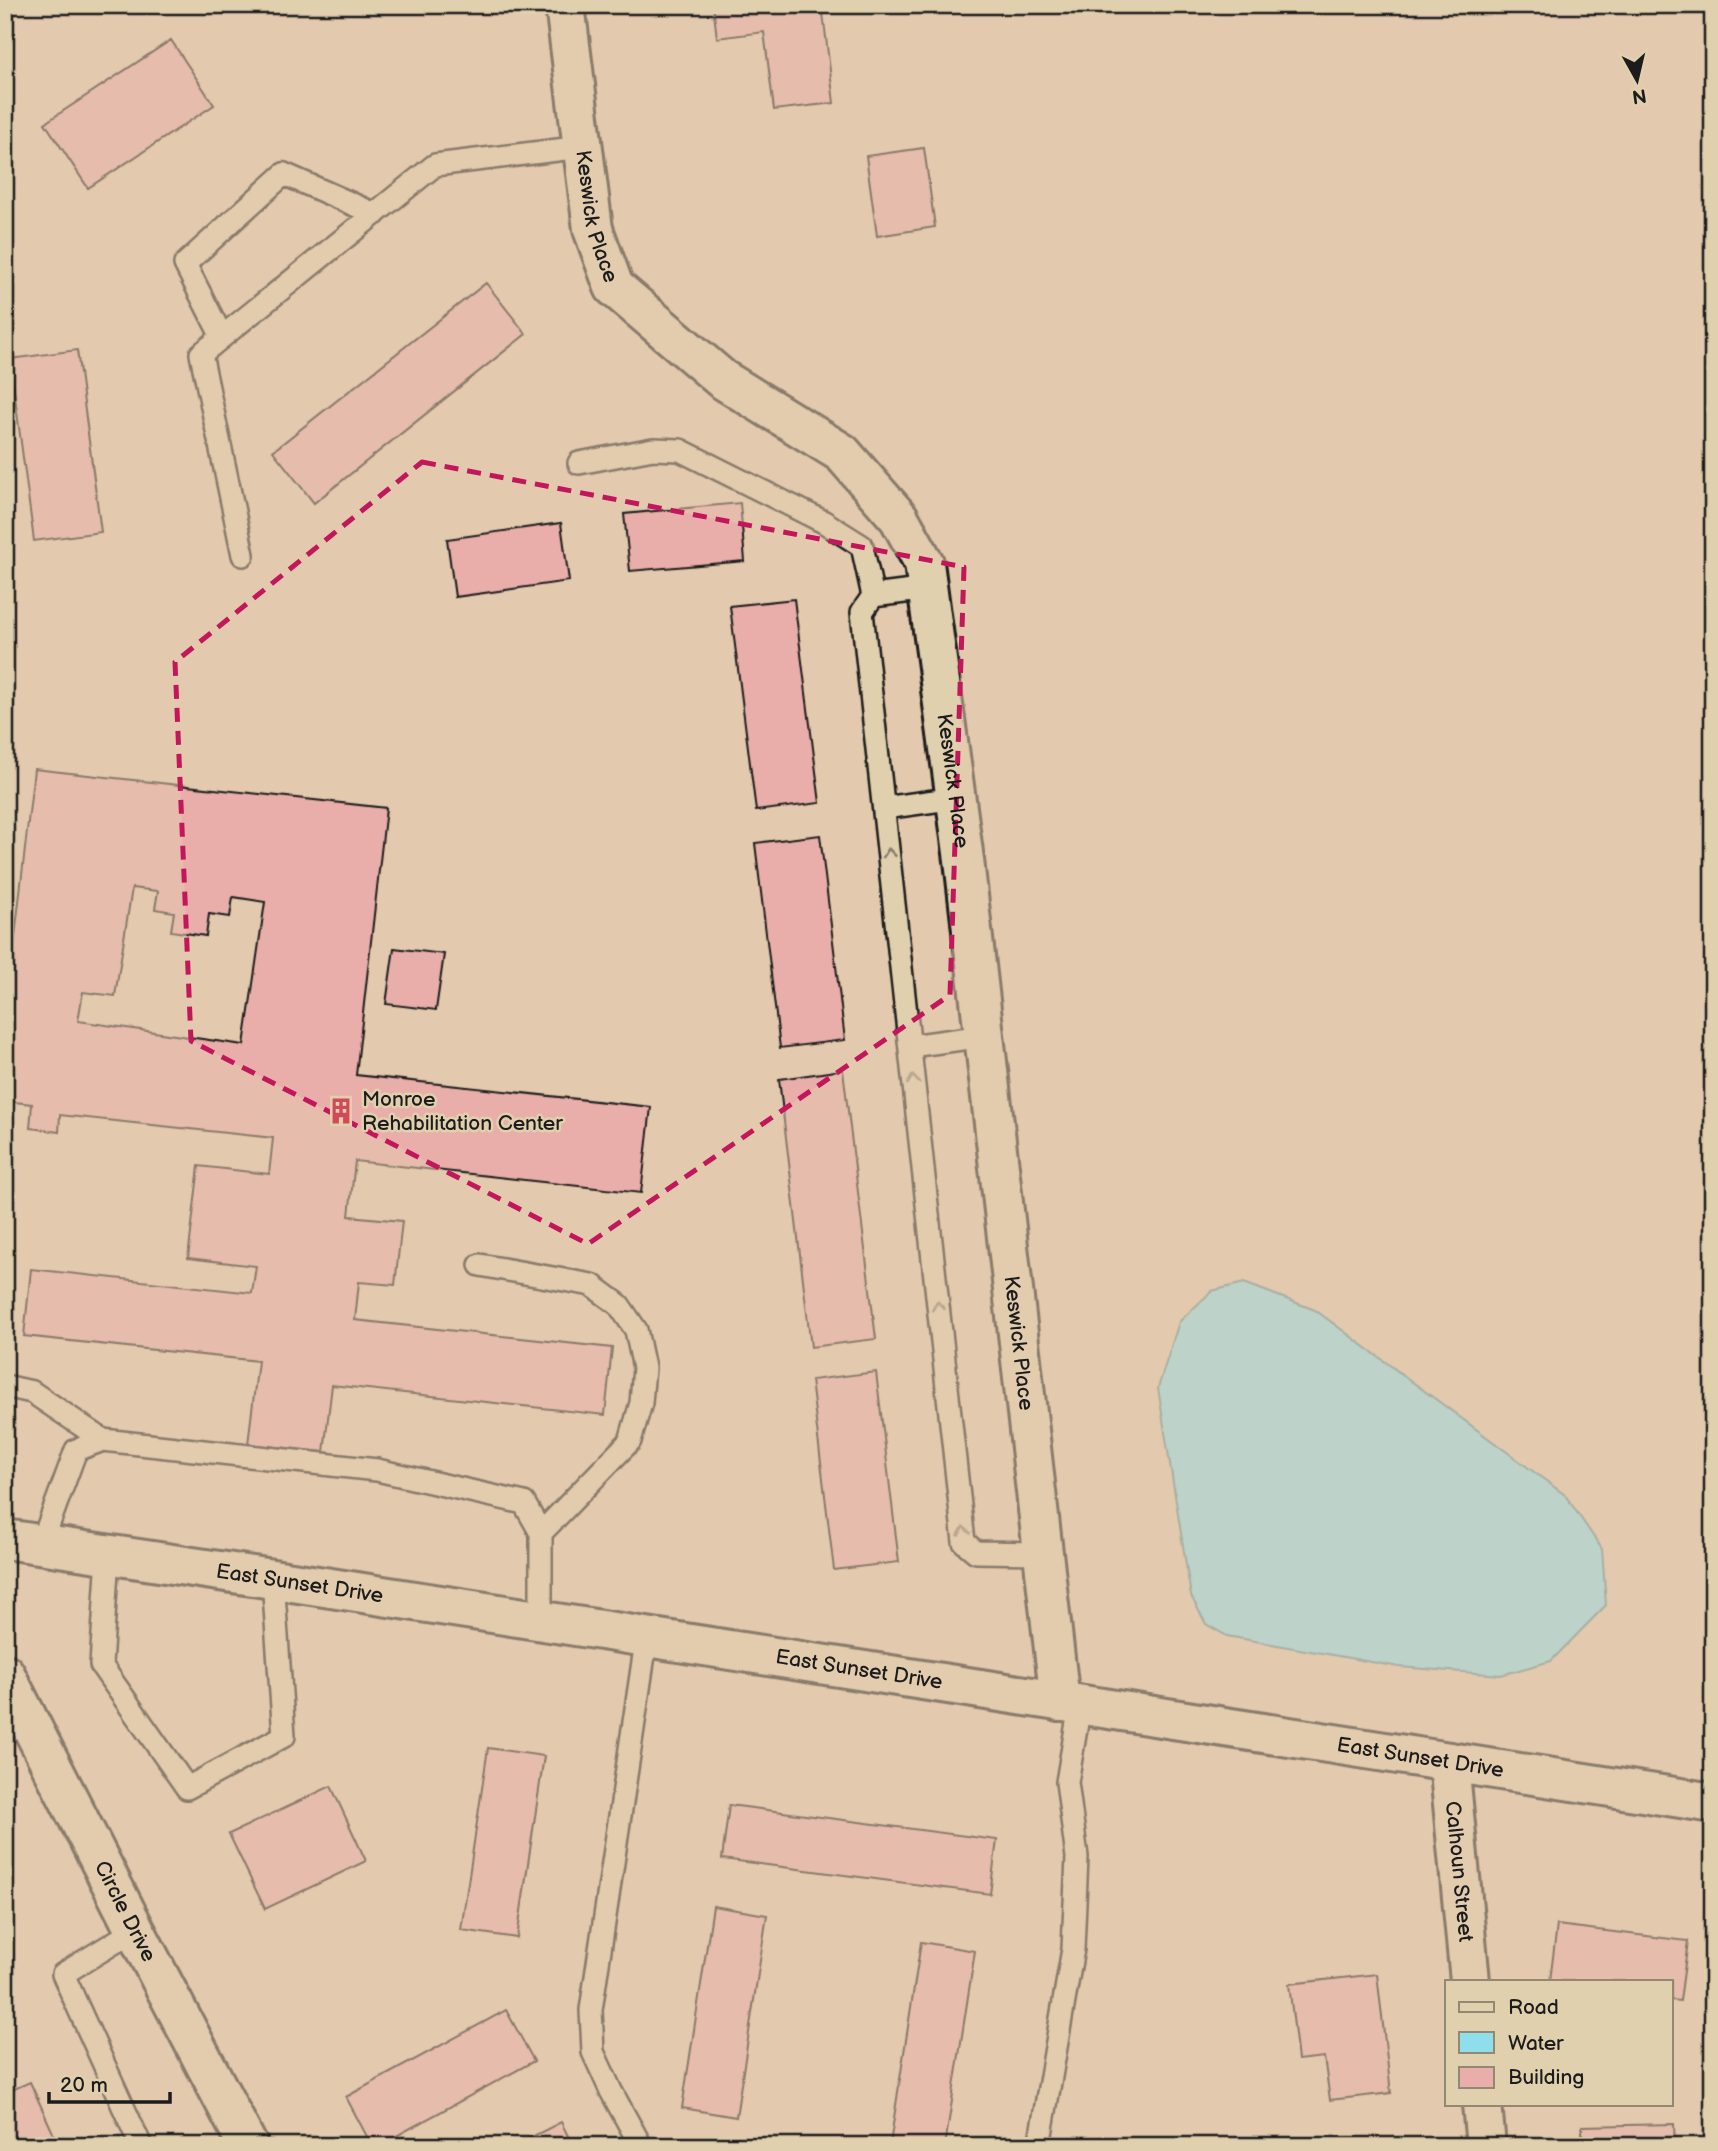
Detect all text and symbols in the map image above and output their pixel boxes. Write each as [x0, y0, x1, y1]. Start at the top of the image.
north arrow [1602, 46, 1672, 116]
text: N [1630, 83, 1648, 108]
street label: Keswick Place [571, 149, 624, 286]
street label: Keswick Place [932, 712, 975, 850]
one-way arrow [881, 848, 896, 859]
one-way arrow [906, 1074, 921, 1085]
place label: Monroe Rehabilitation Center [362, 1087, 563, 1136]
building icon: Monroe Rehabilitation Center [326, 1096, 356, 1126]
street label: Keswick Place [999, 1274, 1039, 1412]
one-way arrow [931, 1300, 946, 1311]
one-way arrow [957, 1526, 972, 1537]
street label: East Sunset Drive [215, 1558, 385, 1608]
street label: East Sunset Drive [774, 1644, 944, 1694]
street label: East Sunset Drive [1335, 1732, 1505, 1783]
street label: Calhoun Street [1440, 1800, 1479, 1944]
street label: Circle Drive [89, 1856, 162, 1966]
legend [1445, 1980, 1672, 2106]
text: Road [1508, 1995, 1559, 2020]
text: Water [1508, 2031, 1564, 2056]
scale bar [49, 2060, 170, 2104]
text: Building [1508, 2065, 1584, 2090]
text: 20 m [60, 2073, 108, 2098]

